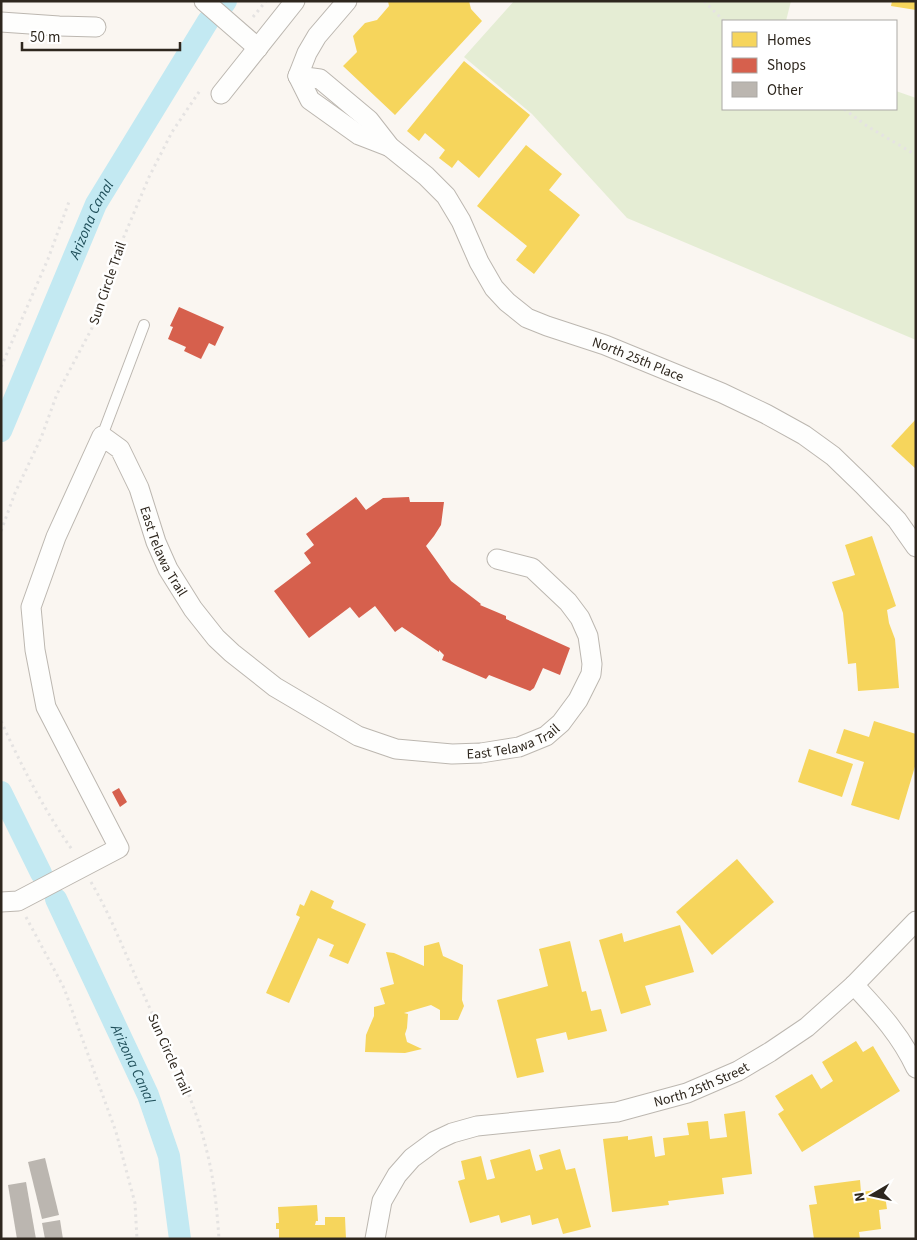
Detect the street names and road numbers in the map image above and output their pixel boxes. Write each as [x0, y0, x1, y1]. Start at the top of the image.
street label: Sun Circle Trail [84, 239, 132, 328]
street label: North 25th Place [589, 332, 687, 387]
street label: East Telawa Trail [134, 504, 192, 601]
street label: East Telawa Trail [466, 719, 565, 764]
street label: Sun Circle Trail [142, 1011, 196, 1099]
street label: North 25th Street [651, 1058, 753, 1113]

